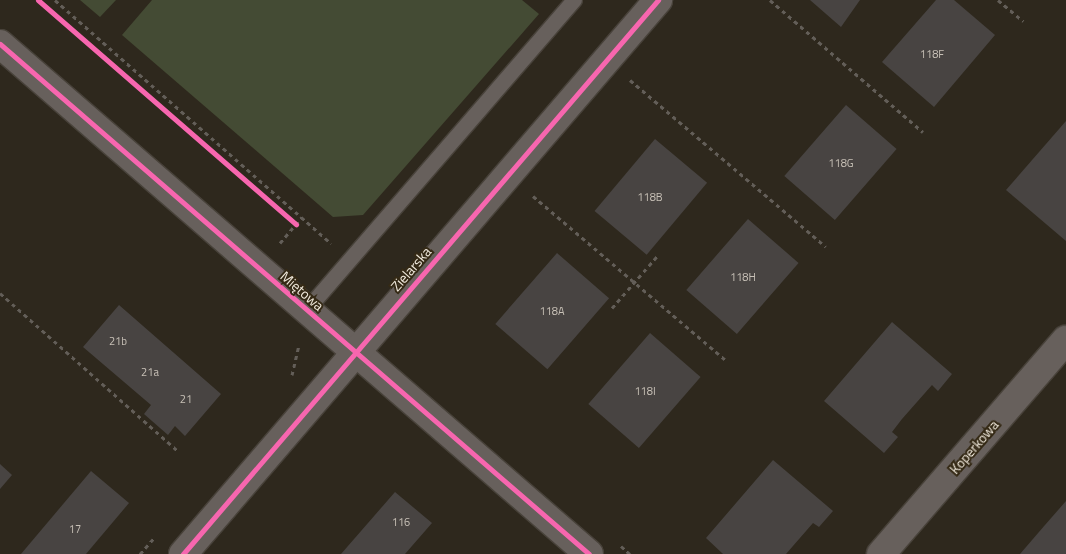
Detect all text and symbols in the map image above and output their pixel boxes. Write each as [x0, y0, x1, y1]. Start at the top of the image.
house number: 118F [920, 47, 944, 61]
house number: 118G [828, 156, 854, 170]
house number: 118B [637, 190, 663, 204]
street label: Zielarska [387, 244, 435, 294]
street label: Miętowa [277, 268, 327, 314]
house number: 118H [730, 270, 756, 284]
house number: 118A [539, 304, 565, 318]
house number: 21b [109, 334, 127, 348]
house number: 21a [141, 365, 159, 379]
house number: 118I [634, 384, 656, 398]
house number: 21 [180, 392, 192, 406]
street label: Koperkowa [946, 417, 1002, 477]
house number: 116 [392, 515, 410, 529]
house number: 17 [69, 522, 81, 536]

